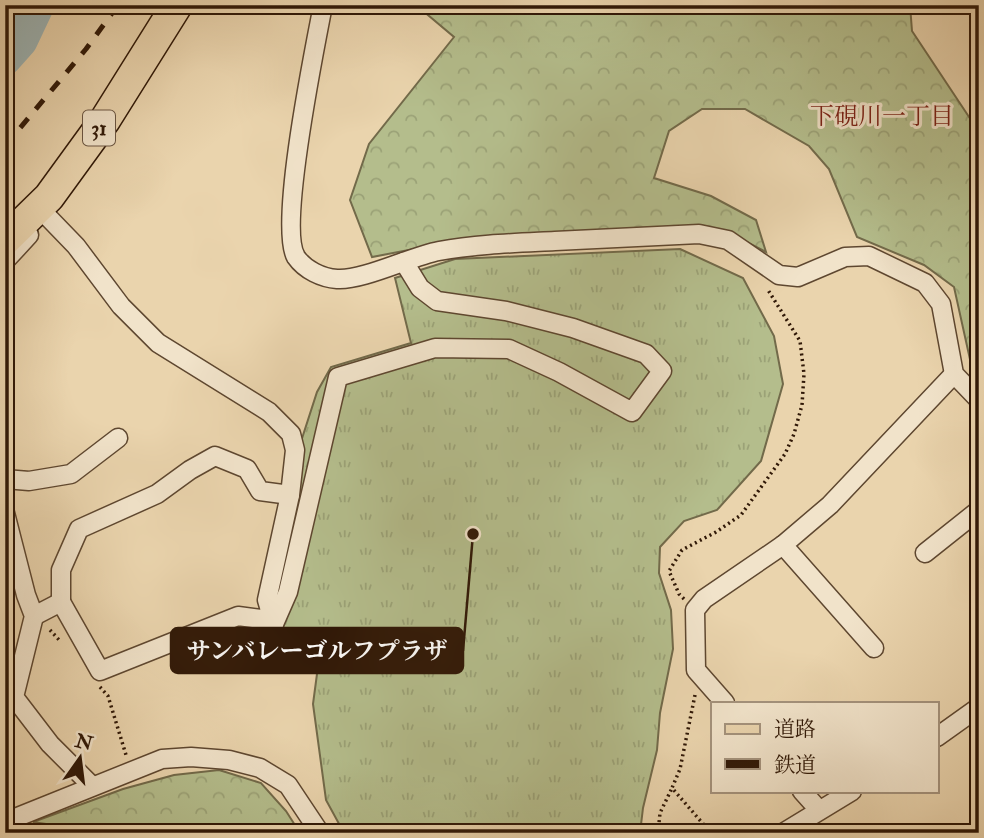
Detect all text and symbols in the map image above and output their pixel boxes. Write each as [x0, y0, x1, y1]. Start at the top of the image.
district label: 下硯川一丁目 [810, 101, 954, 132]
road number: 31 [83, 110, 115, 146]
callout: サンバレーゴルフプラザ [171, 628, 463, 673]
text: サンバレーゴルフプラザ [186, 636, 448, 667]
legend [711, 702, 939, 792]
text: 道路 [774, 716, 816, 743]
north arrow [46, 722, 116, 792]
text: N [72, 729, 96, 756]
text: 鉄道 [774, 752, 816, 779]

